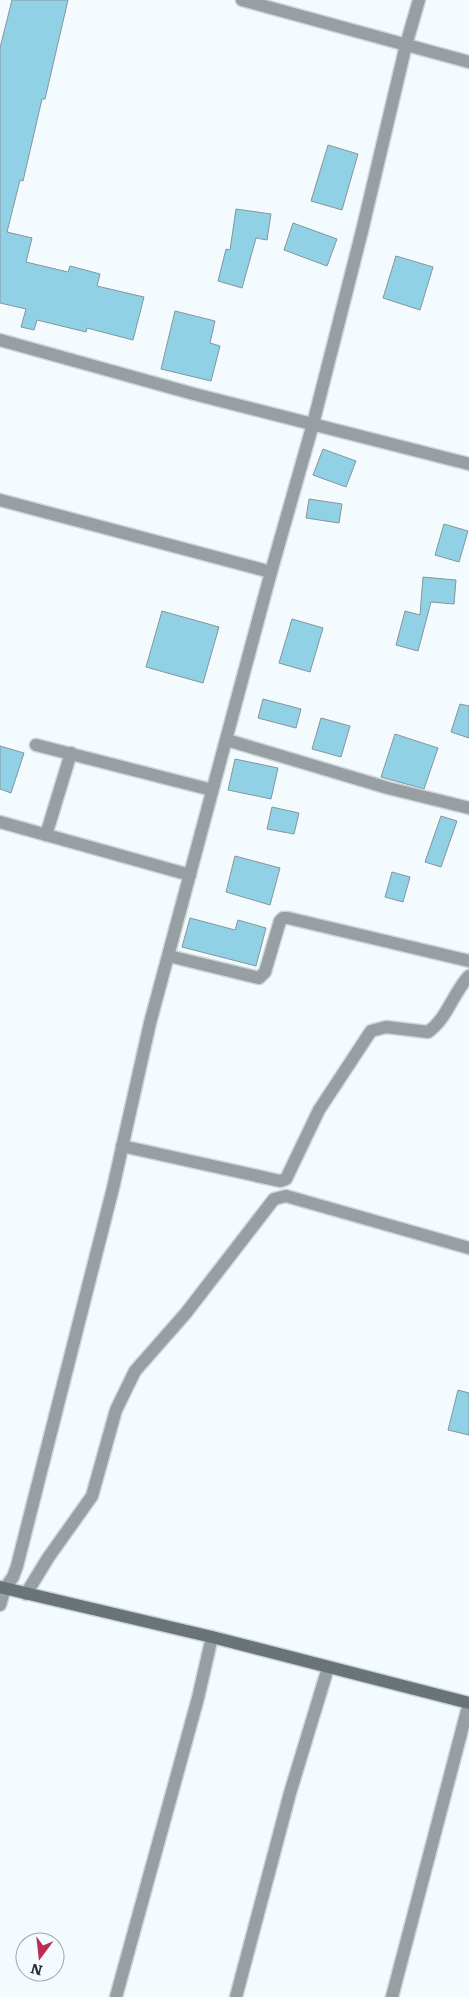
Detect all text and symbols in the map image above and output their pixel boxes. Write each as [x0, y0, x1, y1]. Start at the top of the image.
north arrow [15, 1932, 65, 1982]
text: N [28, 1959, 45, 1982]

